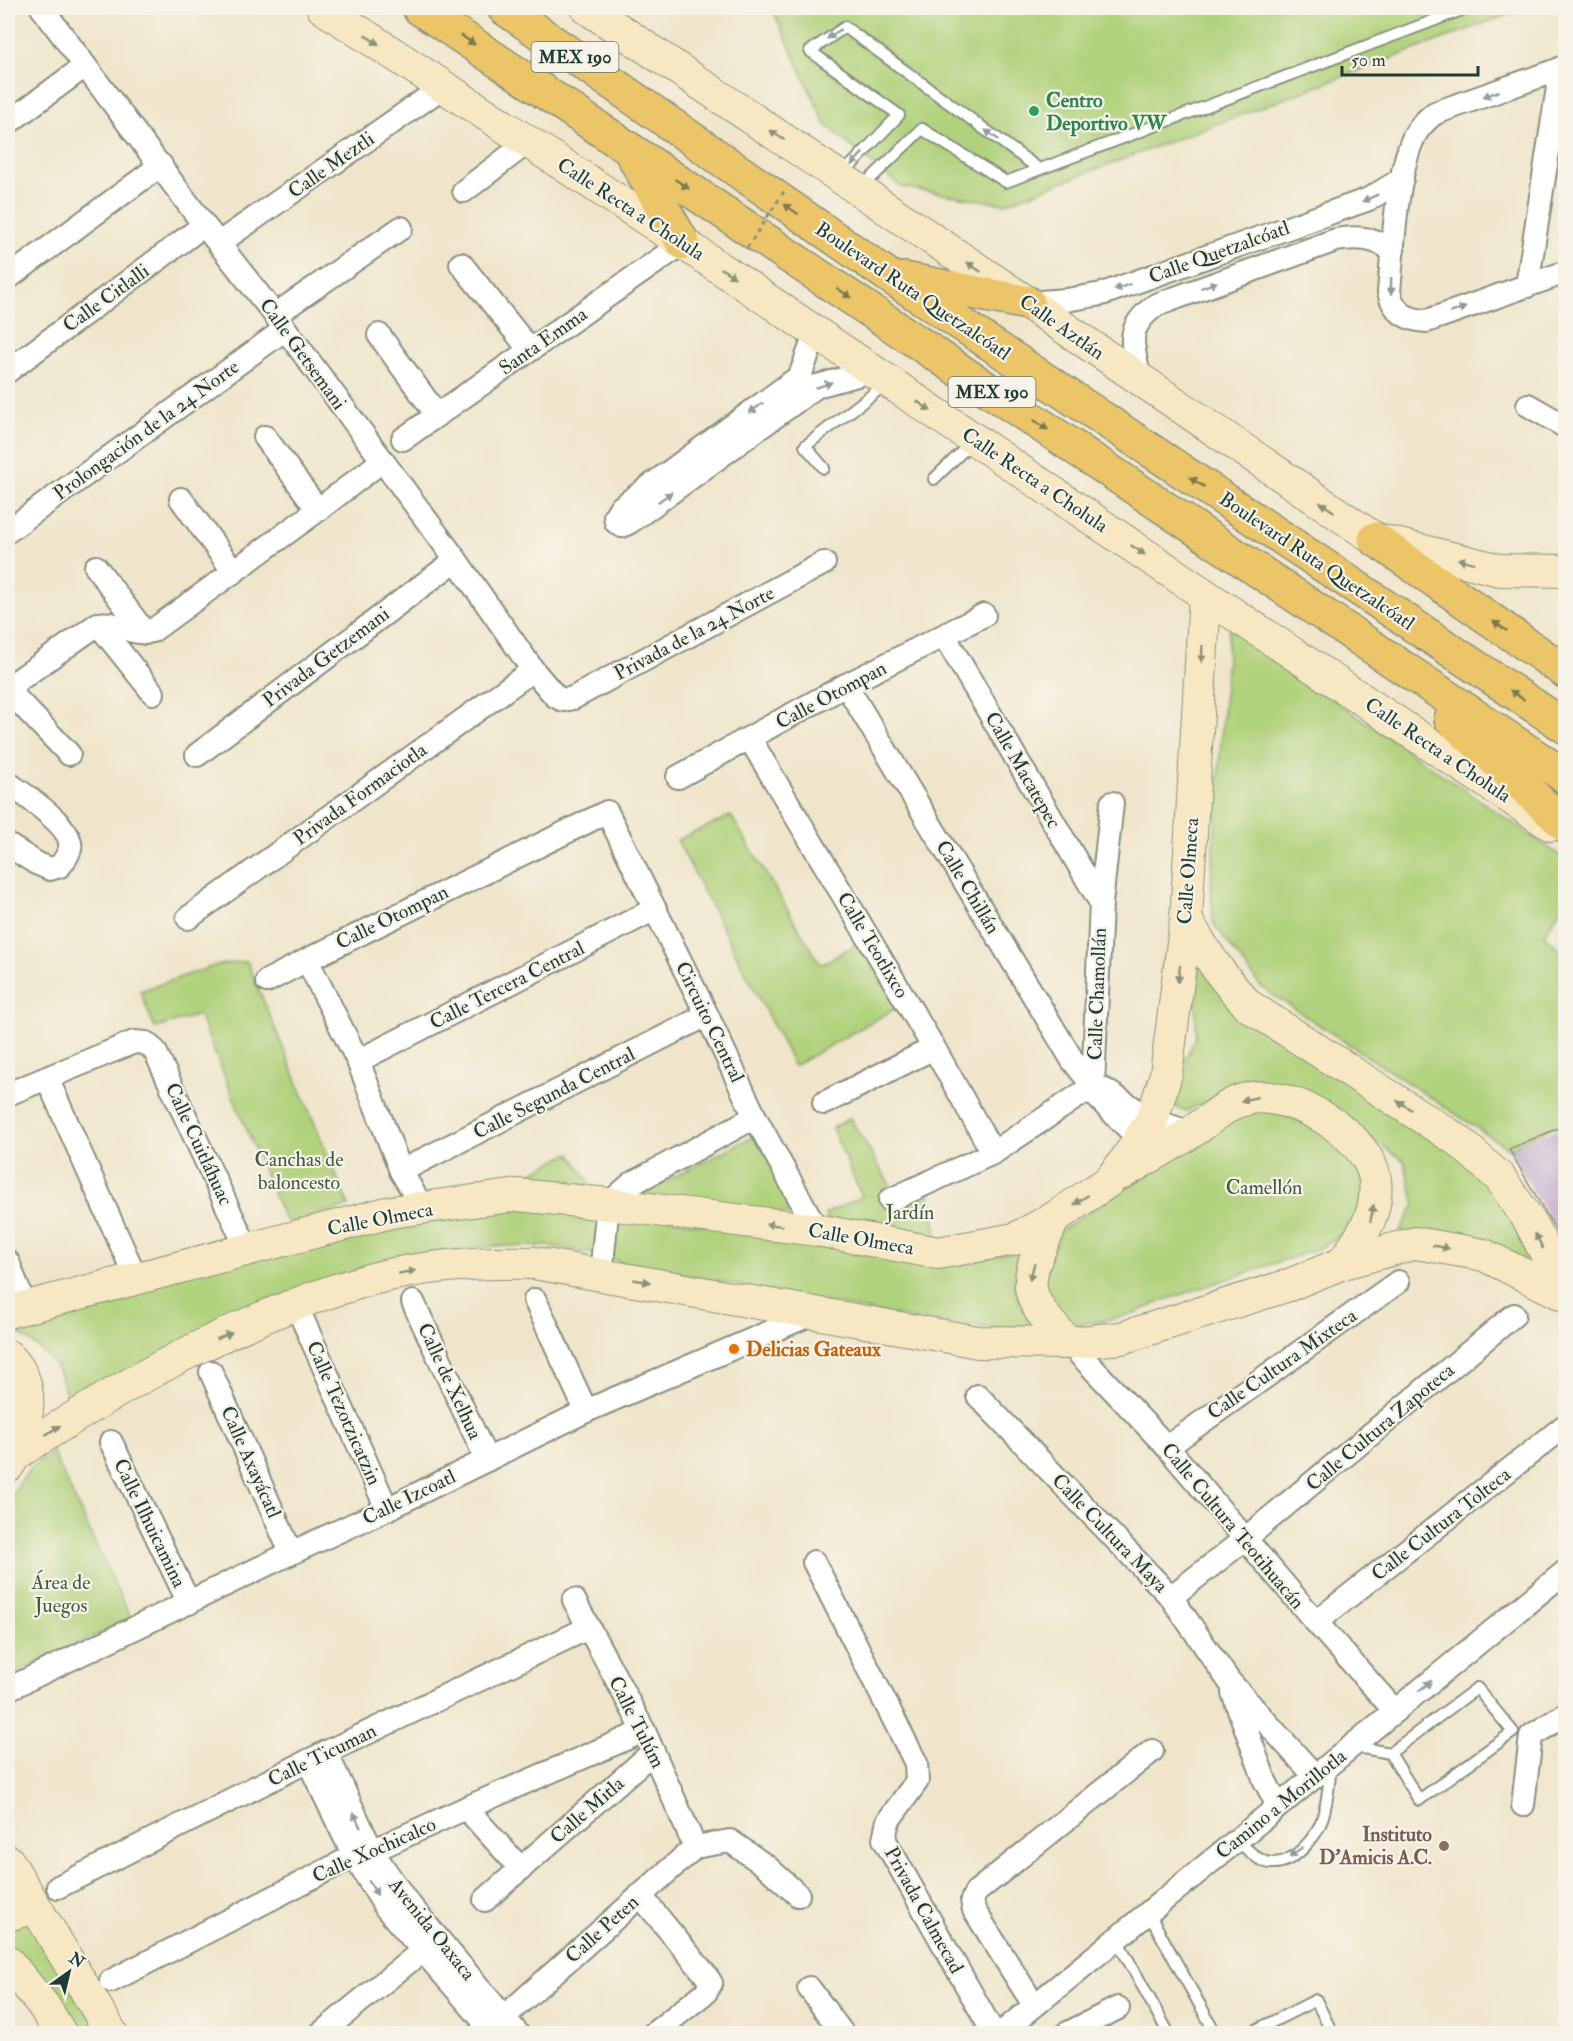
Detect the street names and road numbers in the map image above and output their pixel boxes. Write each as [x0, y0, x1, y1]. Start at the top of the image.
road number: MEX 190 [532, 42, 618, 72]
street label: Calle Meztli [283, 126, 379, 204]
street label: Calle Recta a Cholula [553, 152, 710, 266]
street label: Calle Quetzalcóatl [1145, 215, 1293, 289]
street label: Boulevard Ruta Quetzalcóatl [811, 216, 1015, 366]
street label: Calle Citlalli [58, 258, 154, 338]
street label: Calle Aztlán [1015, 289, 1109, 365]
street label: Calle Getsemani [254, 293, 352, 415]
street label: Santa Emma [494, 301, 593, 381]
street label: Prolongación de la 24 Norte [48, 354, 244, 506]
road number: MEX 190 [948, 377, 1036, 407]
street label: Calle Recta a Cholula [957, 422, 1113, 539]
street label: Boulevard Ruta Quetzalcóatl [1215, 486, 1419, 636]
street label: Privada de la 24 Norte [610, 580, 778, 686]
street label: Privada Getzemani [258, 601, 394, 713]
street label: Calle Otompan [771, 655, 891, 736]
street label: Calle Recta a Cholula [1360, 692, 1516, 809]
street label: Calle Macatepec [979, 707, 1066, 833]
street label: Privada Formaciotla [288, 737, 432, 851]
street label: Calle Olmeca [1172, 816, 1204, 925]
street label: Calle Chillán [930, 836, 1006, 938]
street label: Calle Otompan [332, 879, 453, 956]
street label: Calle Teotlixco [832, 888, 914, 1002]
street label: Calle Chamollán [1082, 927, 1112, 1061]
street label: Calle Tercera Central [425, 935, 589, 1035]
street label: Circuito Central [670, 957, 750, 1087]
street label: Calle Segunda Central [469, 1041, 639, 1145]
street label: Calle Cuitláhuac [160, 1079, 238, 1209]
street label: Calle Olmeca [325, 1196, 436, 1241]
street label: Calle Olmeca [806, 1217, 917, 1261]
street label: Calle Cultura Mixteca [1202, 1303, 1362, 1425]
street label: Calle de Xelhua [412, 1319, 488, 1444]
street label: Calle Tezotzicatzin [301, 1337, 387, 1489]
street label: Calle Cultura Zapoteca [1301, 1357, 1461, 1497]
street label: Calle Axayácatl [215, 1402, 287, 1522]
street label: Calle Cultura Teotihuacán [1156, 1438, 1310, 1614]
street label: Calle Ilhuicamina [108, 1454, 192, 1592]
street label: Calle Cultura Tolteca [1366, 1461, 1516, 1586]
street label: Calle Izcoatl [358, 1464, 460, 1530]
street label: Calle Cultura Maya [1047, 1468, 1174, 1598]
street label: Calle Tulúm [603, 1672, 671, 1772]
street label: Calle Ticuman [264, 1718, 380, 1792]
street label: Camino a Morillotla [1211, 1743, 1352, 1864]
street label: Calle Mitla [545, 1771, 630, 1849]
street label: Calle Xochicalco [308, 1812, 440, 1888]
street label: Privada Calmecad [879, 1842, 969, 1978]
street label: Avenida Oaxaca [382, 1872, 481, 1986]
street label: Calle Peten [560, 1890, 644, 1968]

